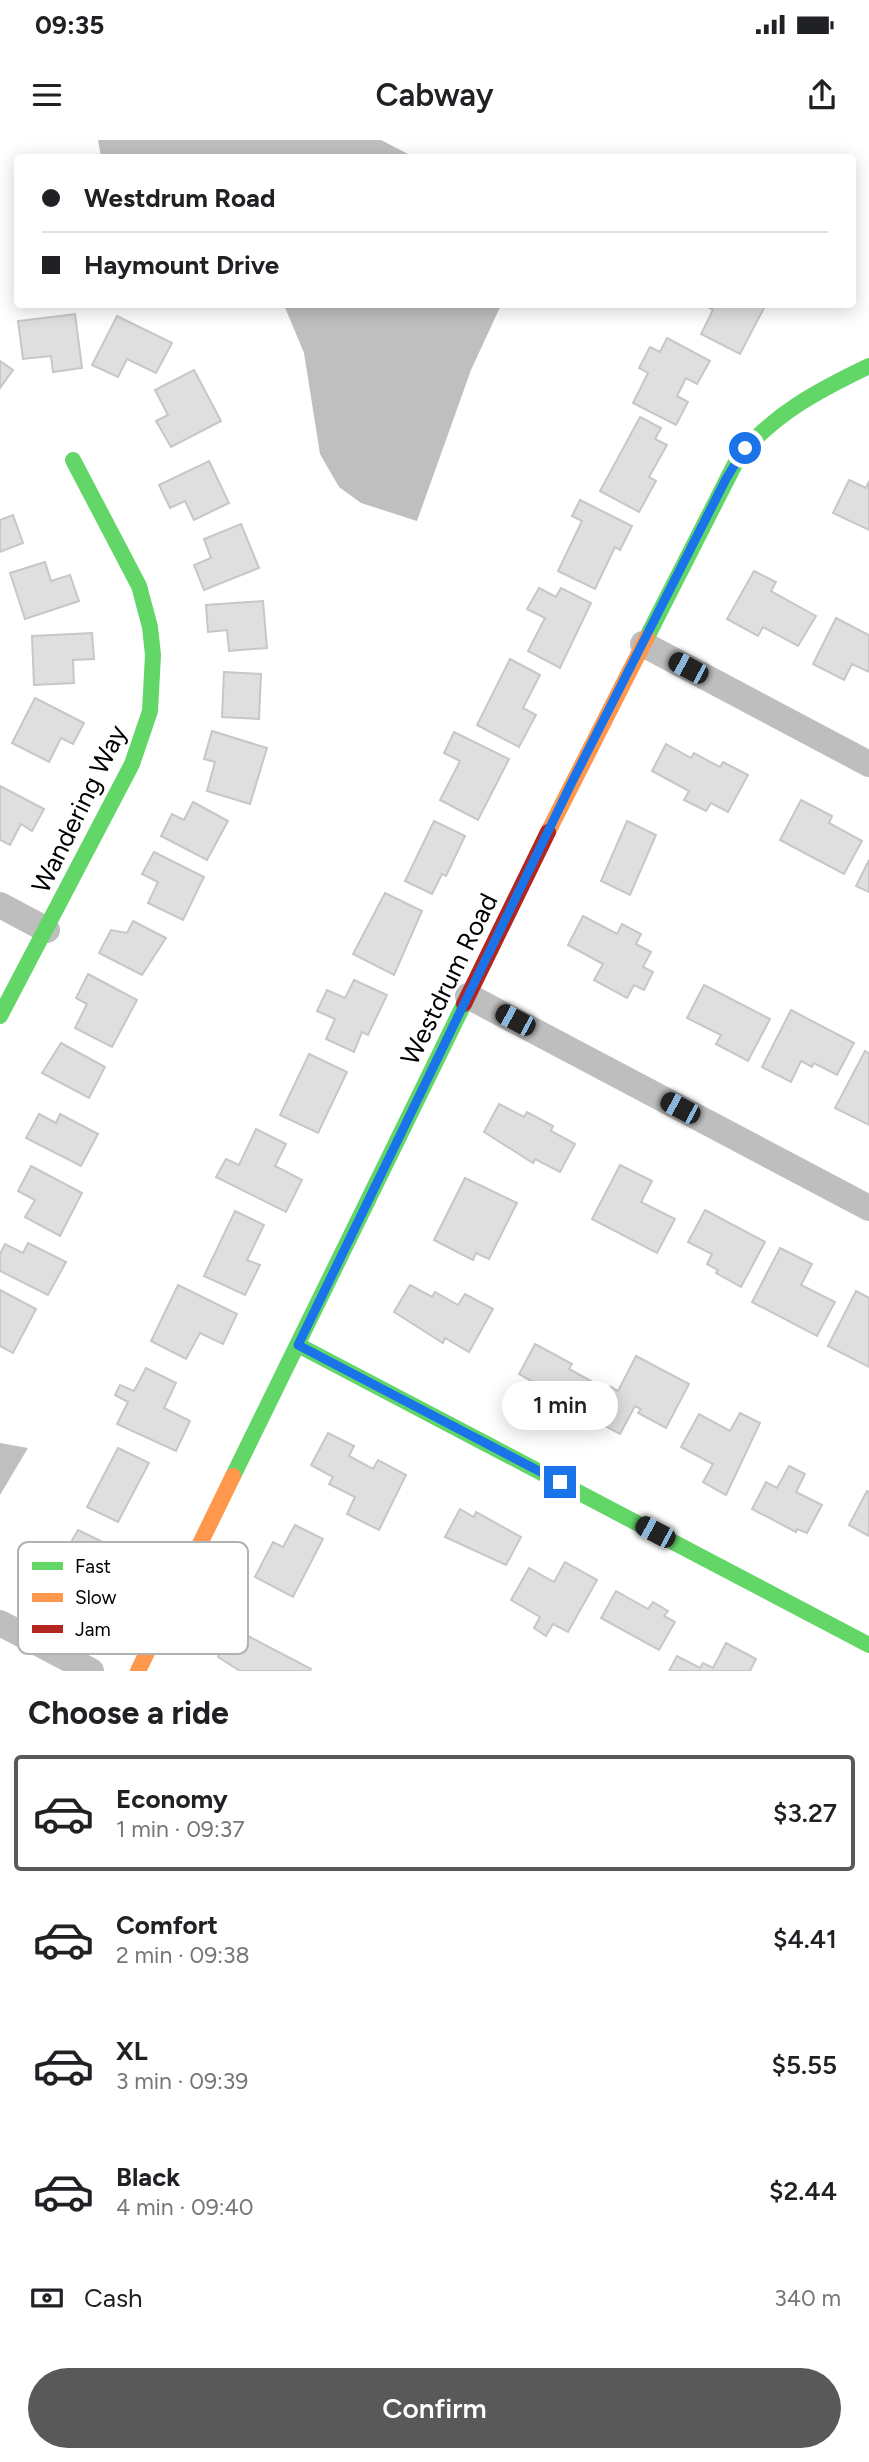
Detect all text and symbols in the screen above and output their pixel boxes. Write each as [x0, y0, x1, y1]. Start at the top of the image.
text: 09:35 [35, 9, 104, 41]
icon: menu [28, 76, 66, 114]
text: Cabway [375, 76, 494, 114]
icon: share [803, 76, 841, 114]
text: Westdrum Road [84, 182, 275, 214]
text: Haymount Drive [84, 249, 279, 281]
route start [729, 432, 761, 464]
car [665, 649, 712, 687]
street label: Wandering Way [25, 720, 134, 898]
street label: Westdrum Road [394, 888, 504, 1070]
car [492, 1001, 539, 1039]
car [657, 1089, 704, 1127]
callout: 1 min [502, 1380, 618, 1430]
text: 1 min [533, 1391, 587, 1419]
route end [544, 1466, 576, 1498]
car [632, 1513, 679, 1551]
legend [18, 1542, 248, 1654]
text: Fast [75, 1555, 111, 1578]
text: Slow [75, 1586, 117, 1609]
text: Jam [75, 1618, 111, 1641]
text: Choose a ride [28, 1694, 229, 1732]
icon: car [32, 1782, 95, 1845]
text: Economy [116, 1783, 228, 1815]
text: $3.27 [773, 1797, 837, 1829]
text: 1 min · 09:37 [116, 1815, 245, 1843]
icon: car [32, 1908, 95, 1971]
text: Comfort [116, 1909, 218, 1941]
text: $4.41 [773, 1923, 837, 1955]
text: 2 min · 09:38 [116, 1941, 250, 1969]
icon: car [32, 2034, 95, 2097]
text: XL [116, 2035, 148, 2067]
text: $5.55 [771, 2049, 837, 2081]
text: 3 min · 09:39 [116, 2067, 248, 2095]
icon: car [32, 2160, 95, 2223]
text: Black [116, 2161, 180, 2193]
text: $2.44 [769, 2175, 837, 2207]
text: 4 min · 09:40 [116, 2193, 254, 2221]
icon: cash [28, 2279, 66, 2317]
text: Cash [84, 2282, 143, 2314]
text: 340 m [774, 2284, 841, 2312]
button: Confirm [28, 2368, 841, 2448]

